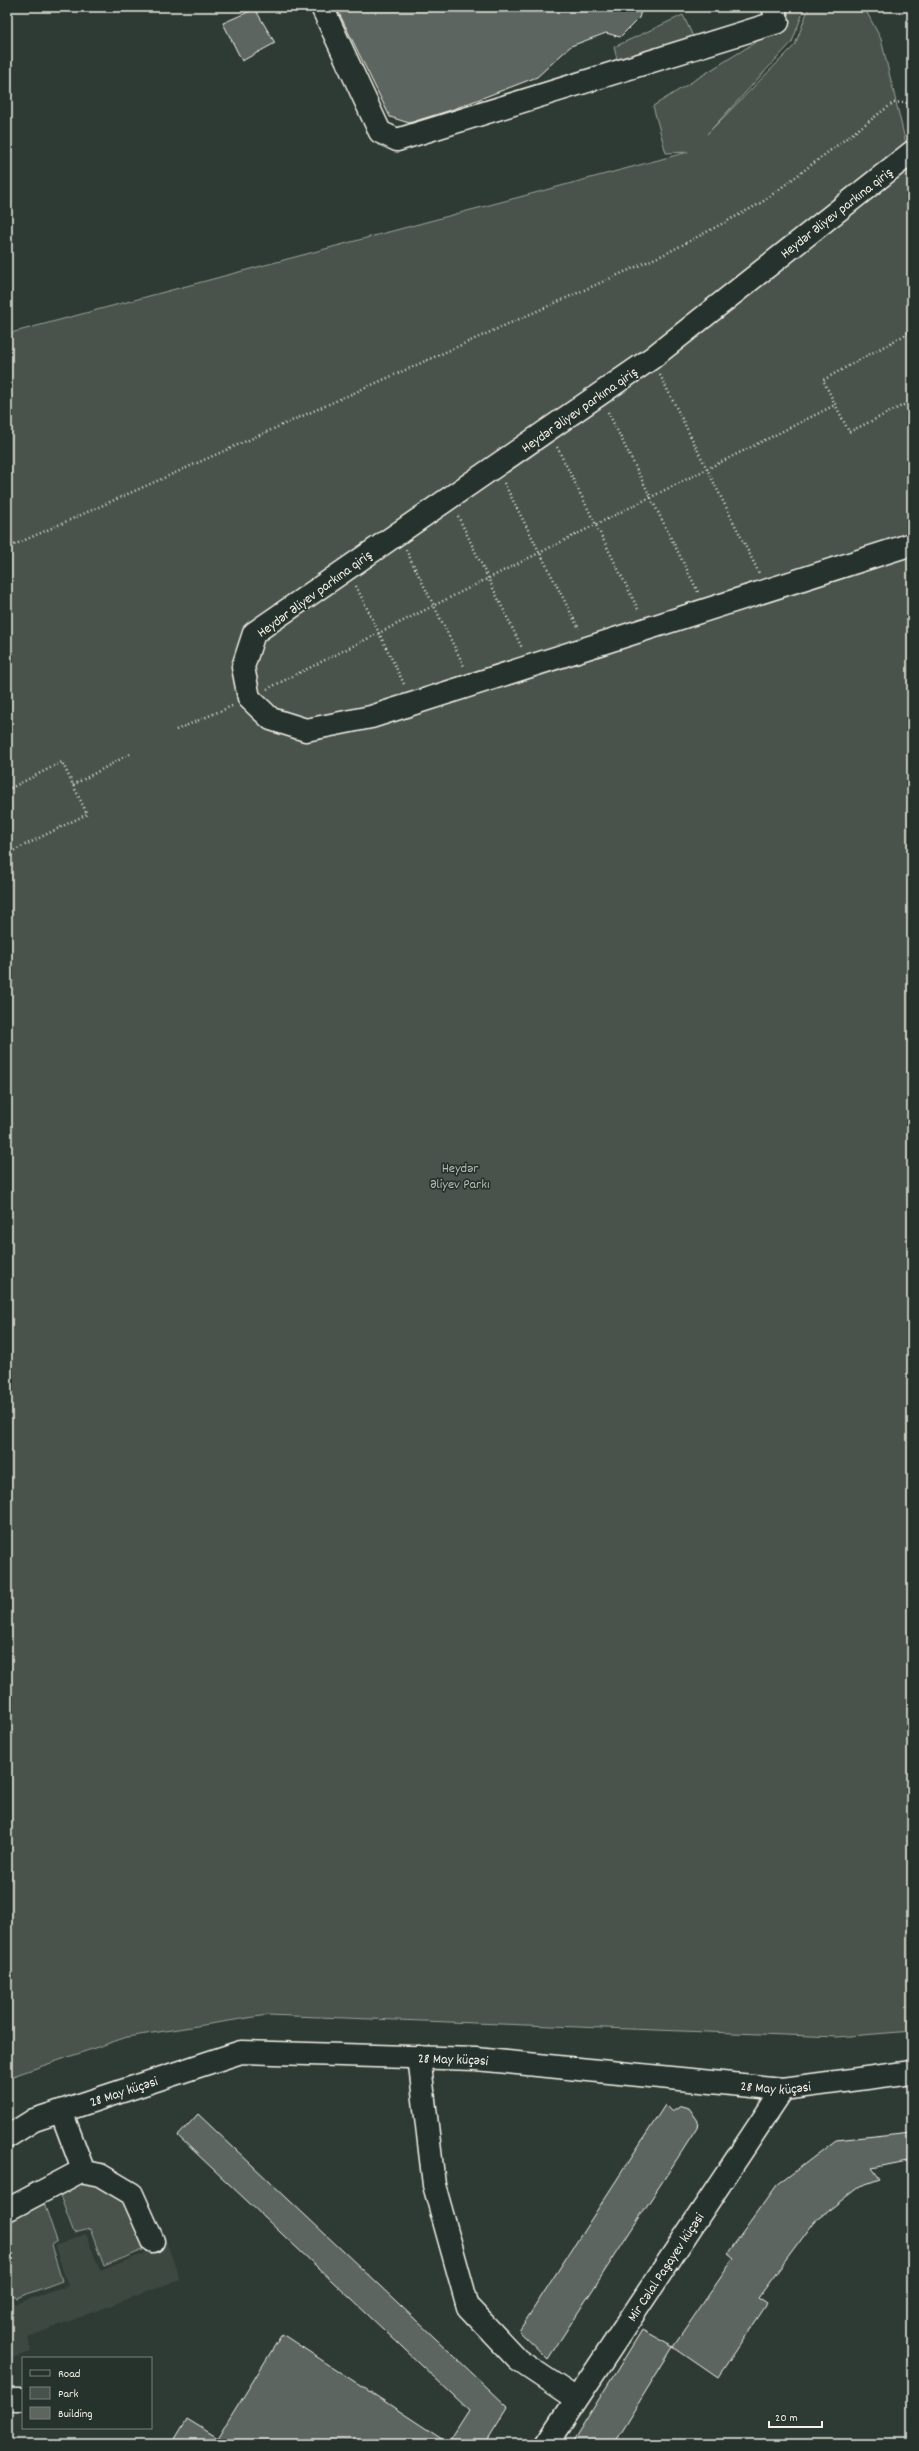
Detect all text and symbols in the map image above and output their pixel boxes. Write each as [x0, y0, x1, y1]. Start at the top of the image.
street label: Heydər Əliyev parkına qiriş [777, 163, 898, 264]
street label: Heydər Əliyev parkına qiriş [518, 363, 642, 458]
street label: Heydər Əliyev parkına qiriş [253, 546, 377, 643]
park label: Heydər Əliyev Parkı [430, 1159, 490, 1195]
street label: 28 May küçəsi [418, 2049, 490, 2072]
street label: 28 May küçəsi [87, 2072, 161, 2113]
street label: 28 May küçəsi [739, 2077, 813, 2101]
street label: Mir Cəlal Paşayev küçəsi [623, 2209, 710, 2326]
legend [22, 2357, 152, 2429]
text: Road [58, 2366, 80, 2383]
text: Park [58, 2386, 79, 2403]
scale bar [769, 2403, 822, 2429]
text: Building [58, 2406, 93, 2423]
text: 20 m [775, 2410, 798, 2427]

